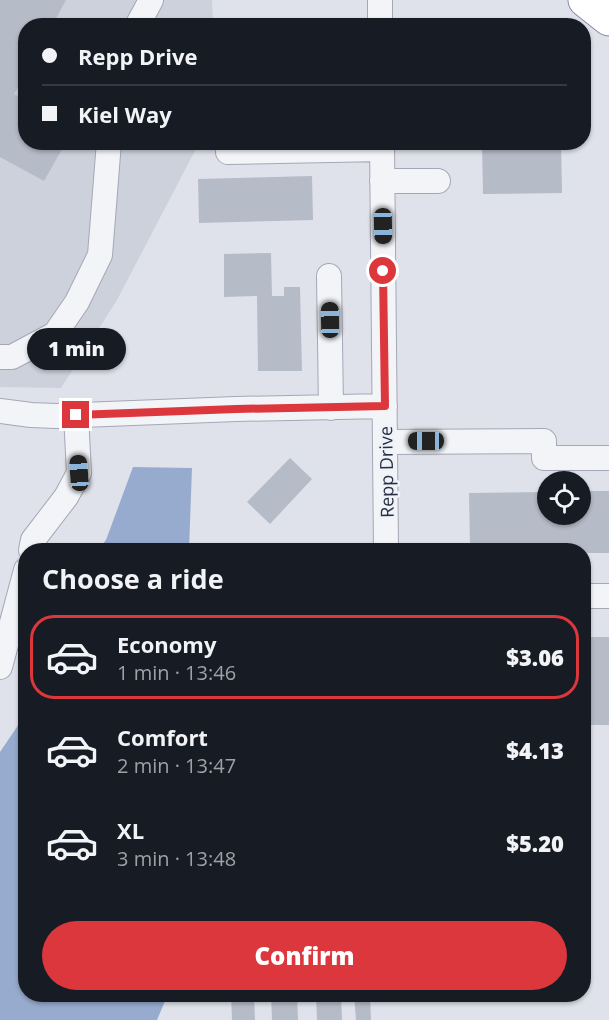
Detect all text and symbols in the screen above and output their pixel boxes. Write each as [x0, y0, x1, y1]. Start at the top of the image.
text: Repp Drive [78, 41, 198, 71]
text: Kiel Way [78, 99, 172, 129]
car [374, 208, 392, 244]
route start [369, 257, 396, 284]
car [321, 302, 339, 338]
callout: 1 min [26, 328, 125, 370]
text: 1 min [48, 335, 105, 362]
route end [62, 401, 89, 428]
street label: Repp Drive [373, 426, 399, 518]
car [408, 432, 444, 450]
car [69, 454, 89, 492]
map controls [537, 471, 591, 525]
button: locate [537, 471, 591, 525]
text: Choose a ride [42, 560, 224, 597]
text: Economy [117, 629, 216, 659]
icon: car [45, 630, 99, 684]
text: $3.06 [506, 642, 564, 672]
text: 1 min · 13:46 [117, 659, 236, 686]
text: Comfort [117, 722, 208, 752]
icon: car [45, 723, 99, 777]
text: $4.13 [506, 735, 564, 765]
text: 2 min · 13:47 [117, 752, 236, 779]
text: XL [117, 815, 144, 845]
icon: car [45, 816, 99, 870]
text: $5.20 [506, 828, 564, 858]
text: 3 min · 13:48 [117, 845, 236, 872]
button: Confirm [42, 921, 567, 990]

